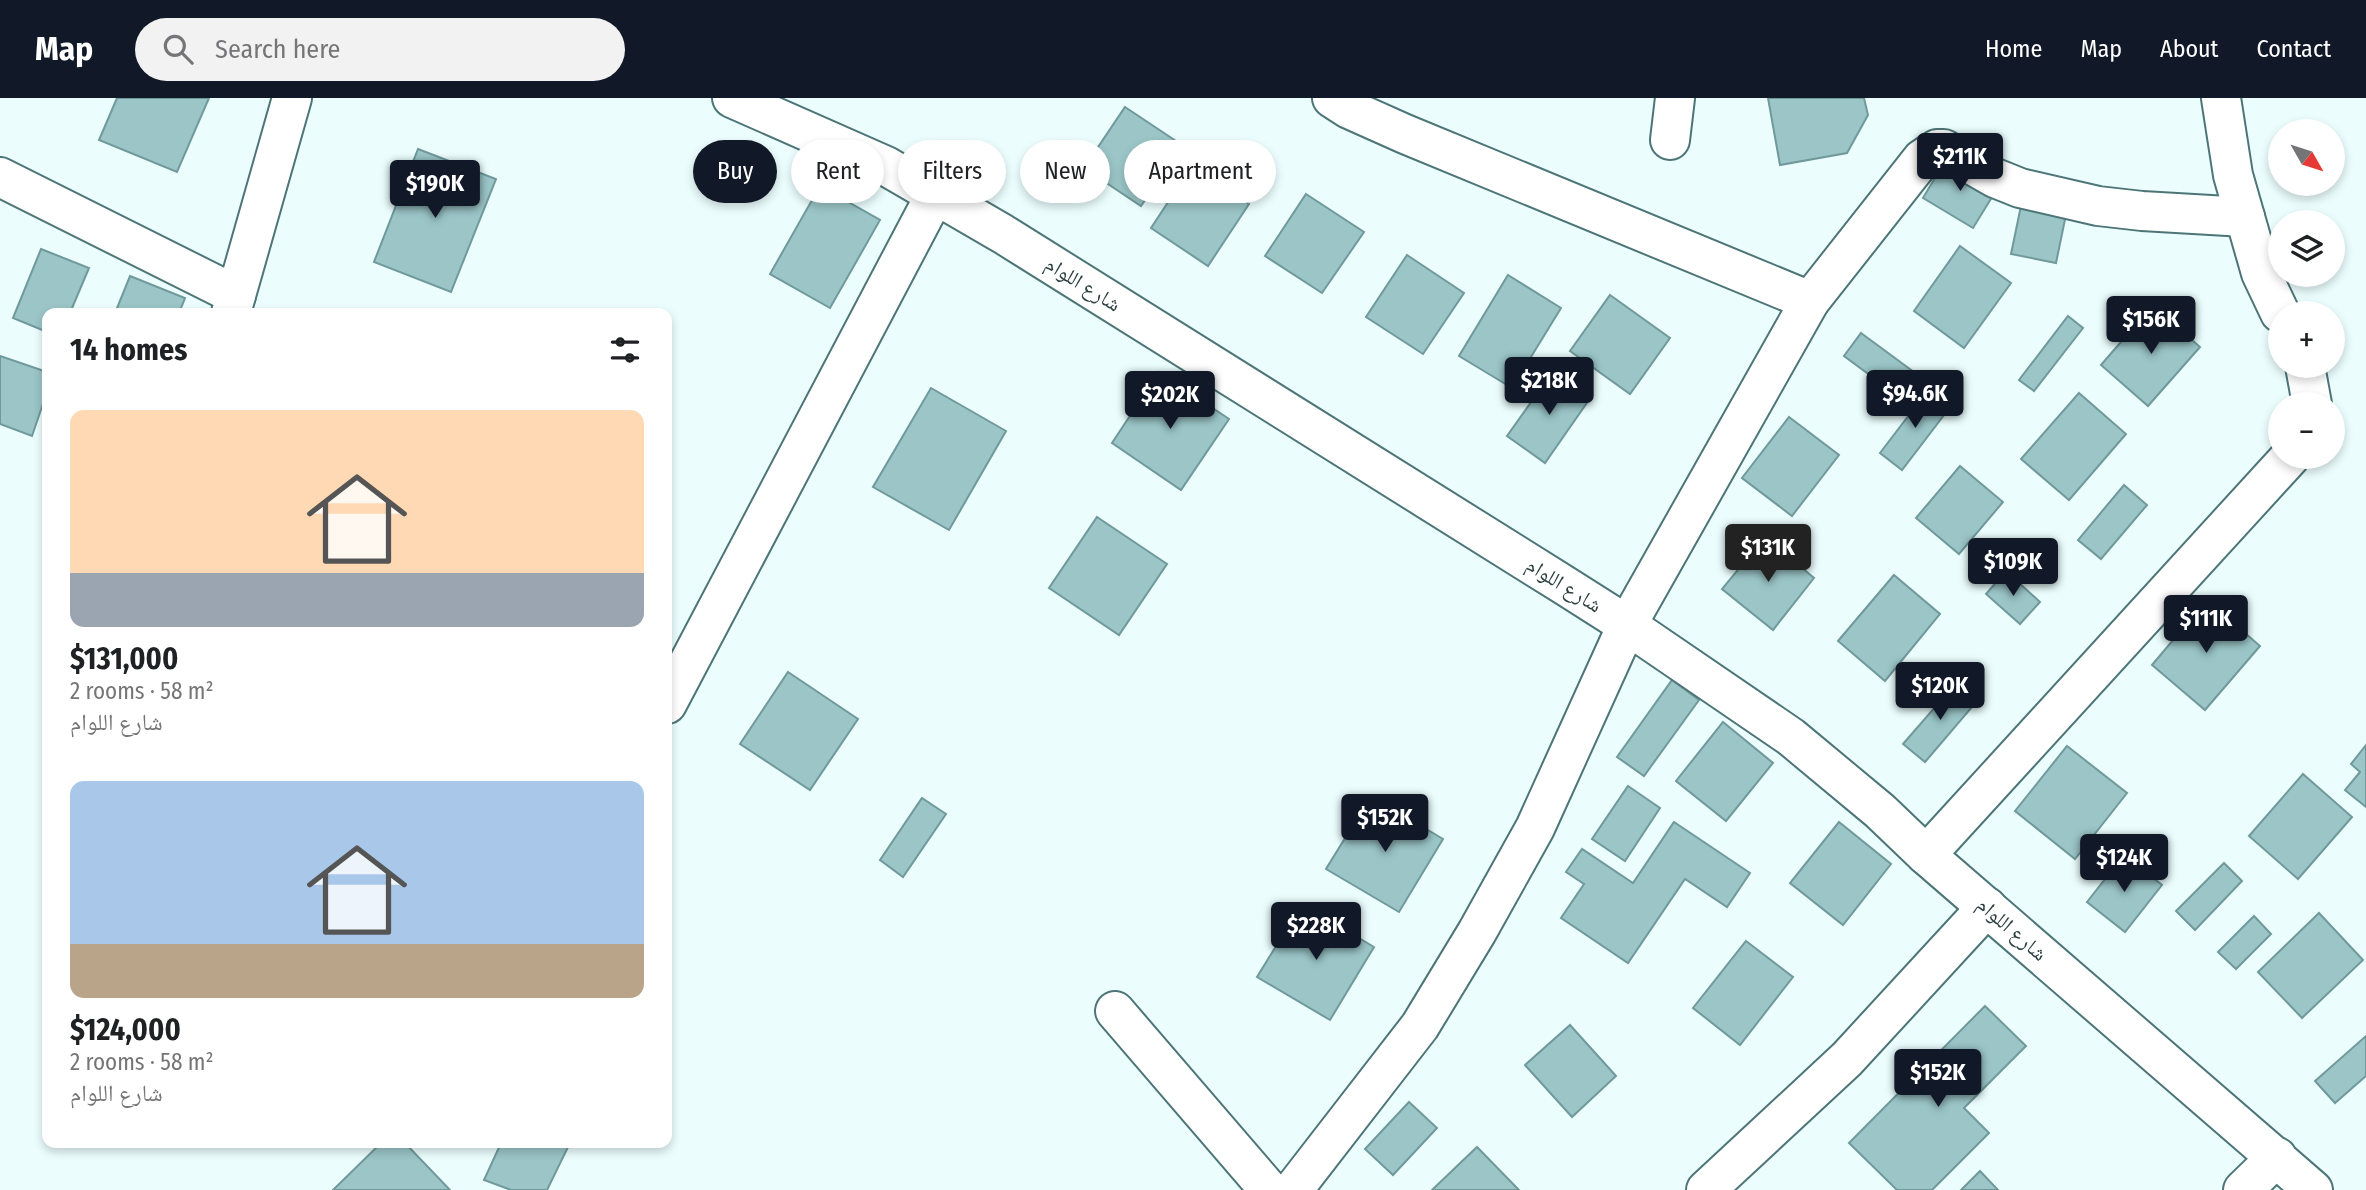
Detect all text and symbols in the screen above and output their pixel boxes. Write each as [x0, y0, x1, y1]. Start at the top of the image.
search box [135, 18, 625, 81]
text: Map [35, 29, 93, 69]
icon: search [159, 30, 197, 68]
text: Search here [215, 34, 340, 65]
text: Home [1985, 35, 2042, 63]
text: Map [2080, 35, 2122, 63]
text: About [2160, 35, 2218, 63]
text: Contact [2256, 35, 2331, 63]
north arrow [2268, 119, 2345, 196]
map controls [2268, 119, 2345, 469]
pin: $211K [1911, 134, 2009, 193]
chip: Buy [693, 140, 777, 203]
chip: Rent [791, 140, 884, 203]
chip: Filters [898, 140, 1006, 203]
chip: New [1020, 140, 1110, 203]
chip: Apartment [1124, 140, 1276, 203]
text: $211K [1933, 142, 1987, 170]
pin: $190K [386, 160, 484, 220]
text: $190K [406, 169, 464, 197]
button: layers [2268, 210, 2345, 287]
street label: شارع اللوام [1040, 251, 1126, 318]
pin: $156K [2102, 296, 2200, 356]
button: + [2268, 301, 2345, 378]
text: $156K [2122, 305, 2180, 333]
icon: filters [606, 331, 644, 369]
text: 14 homes [70, 332, 187, 368]
pin: $218K [1500, 358, 1598, 417]
text: $218K [1521, 366, 1577, 394]
pin: $94.6K [1858, 370, 1972, 430]
pin: $202K [1121, 372, 1219, 431]
text: $94.6K [1882, 379, 1948, 407]
text: $202K [1141, 380, 1199, 408]
button: − [2268, 392, 2345, 469]
icon: home [294, 456, 420, 582]
pin: $131K [1719, 524, 1817, 584]
text: $131K [1741, 533, 1795, 561]
pin: $109K [1964, 538, 2062, 598]
text: $109K [1984, 547, 2042, 575]
street label: شارع اللوام [1521, 552, 1607, 619]
pin: $111K [2157, 596, 2255, 655]
text: $111K [2180, 604, 2232, 632]
text: $131,000 [70, 641, 178, 677]
pin: $120K [1891, 662, 1989, 722]
text: $120K [1912, 671, 1968, 699]
text: 2 rooms · 58 m² [70, 677, 214, 705]
text: شارع اللوام [70, 708, 163, 736]
pin: $152K [1336, 794, 1434, 854]
text: $152K [1357, 803, 1413, 831]
icon: home [294, 827, 420, 953]
pin: $124K [2075, 834, 2173, 894]
text: $124K [2096, 843, 2152, 871]
street label: شارع اللوام [1971, 891, 2052, 967]
pin: $228K [1267, 902, 1365, 962]
text: $228K [1287, 911, 1345, 939]
text: $124,000 [70, 1012, 181, 1048]
text: 2 rooms · 58 m² [70, 1048, 214, 1076]
pin: $152K [1889, 1049, 1987, 1109]
text: $152K [1910, 1058, 1966, 1086]
text: شارع اللوام [70, 1079, 163, 1107]

